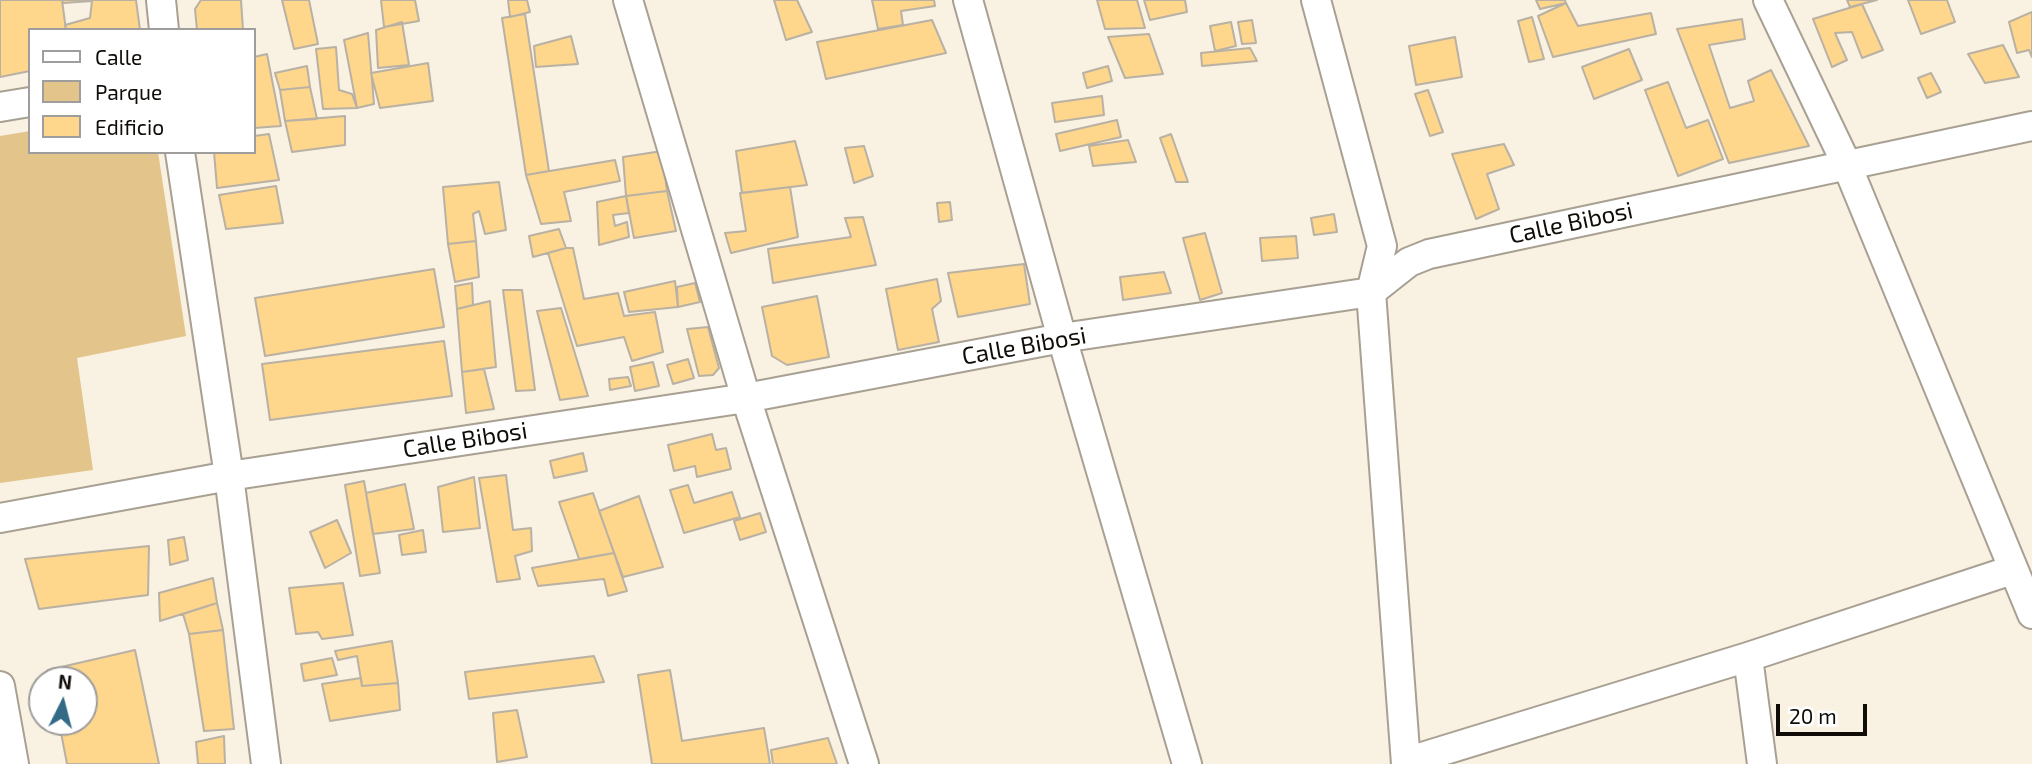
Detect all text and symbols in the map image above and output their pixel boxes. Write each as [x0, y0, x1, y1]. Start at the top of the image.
legend [28, 28, 256, 154]
text: Calle [95, 44, 142, 69]
text: Parque [95, 79, 162, 104]
text: Edificio [95, 114, 164, 139]
street label: Calle Bibosi [1507, 196, 1635, 250]
street label: Calle Bibosi [960, 321, 1088, 371]
street label: Calle Bibosi [401, 416, 529, 464]
north arrow [28, 666, 98, 736]
text: N [57, 669, 73, 694]
scale bar [1780, 690, 1871, 734]
text: 20 m [1789, 703, 1837, 728]

